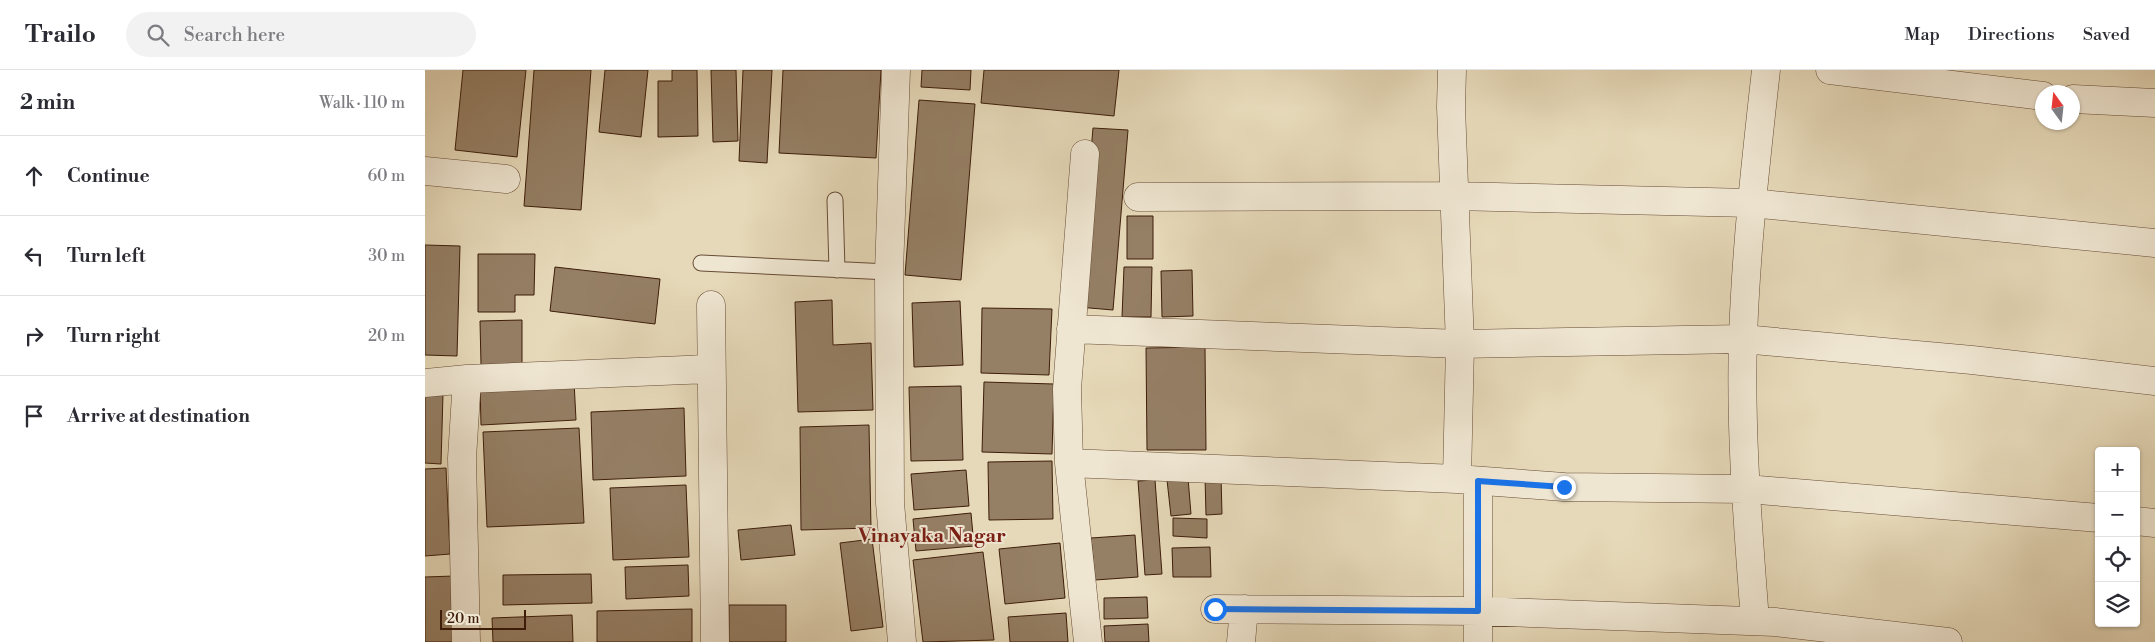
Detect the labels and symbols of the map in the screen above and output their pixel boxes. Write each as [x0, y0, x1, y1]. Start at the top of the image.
north arrow [2035, 85, 2080, 130]
route end [1553, 476, 1576, 499]
district label: Vinayaka Nagar [857, 524, 1006, 549]
route start [1204, 598, 1227, 621]
scale bar [440, 607, 526, 630]

